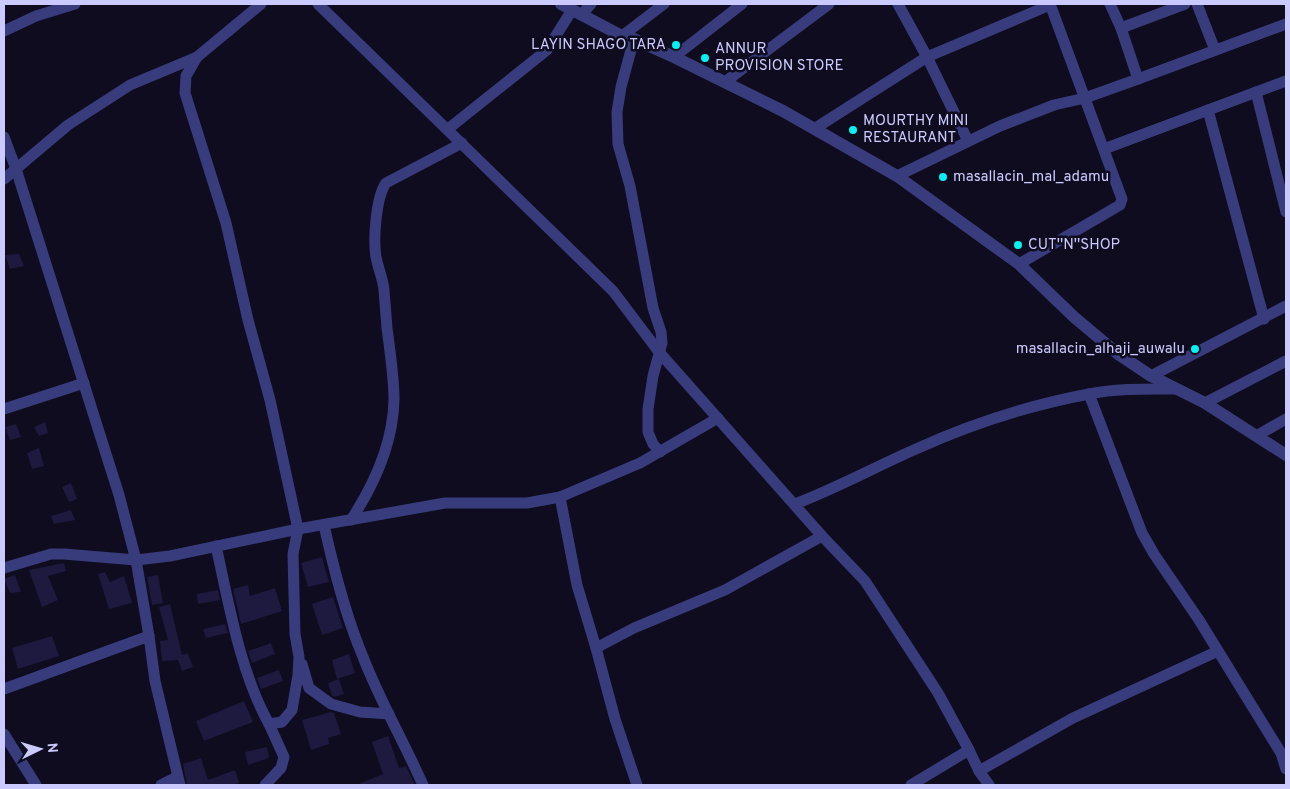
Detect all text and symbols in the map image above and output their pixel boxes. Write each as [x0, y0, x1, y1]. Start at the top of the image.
place label: LAYIN SHAGO TARA [531, 36, 666, 55]
marker: LAYIN SHAGO TARA [670, 39, 682, 51]
place label: ANNUR PROVISION STORE [715, 40, 843, 76]
marker: ANNUR PROVISION STORE [699, 52, 711, 64]
place label: MOURTHY MINI RESTAURANT [863, 112, 968, 148]
marker: MOURTHY MINI RESTAURANT [847, 124, 859, 136]
place label: masallacin_mal_adamu [953, 168, 1109, 187]
marker: masallacin_mal_adamu [937, 171, 949, 183]
place label: CUT''N''SHOP [1028, 236, 1120, 255]
marker: CUT''N''SHOP [1012, 239, 1024, 251]
place label: masallacin_alhaji_auwalu [1016, 340, 1185, 359]
marker: masallacin_alhaji_auwalu [1189, 343, 1201, 355]
north arrow [15, 724, 65, 774]
text: N [43, 742, 60, 754]

